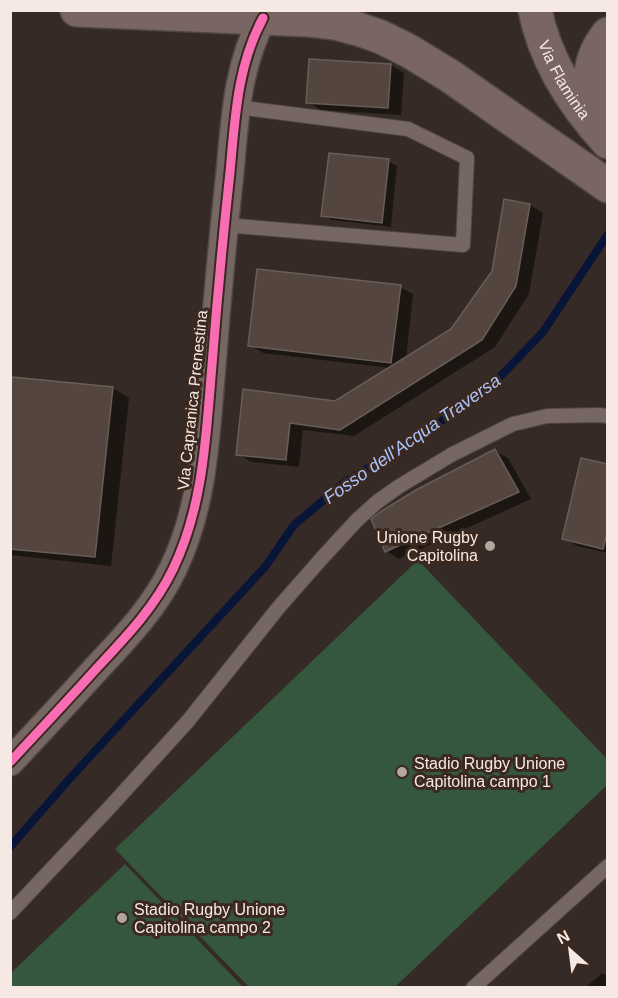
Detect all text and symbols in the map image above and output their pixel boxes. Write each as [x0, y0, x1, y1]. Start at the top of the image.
street label: Via Flaminia [535, 38, 593, 122]
street label: Via Capranica Prenestina [175, 309, 210, 491]
water label: Fosso dell'Acqua Traversa [320, 370, 504, 508]
place label: Unione Rugby Capitolina [377, 529, 478, 564]
marker: Unione Rugby Capitolina [483, 539, 497, 553]
place label: Stadio Rugby Unione Capitolina campo 1 [414, 755, 565, 790]
marker: Stadio Rugby Unione Capitolina campo 1 [395, 765, 409, 779]
place label: Stadio Rugby Unione Capitolina campo 2 [134, 901, 285, 936]
marker: Stadio Rugby Unione Capitolina campo 2 [115, 911, 129, 925]
north arrow [540, 920, 600, 980]
text: N [554, 927, 572, 947]

